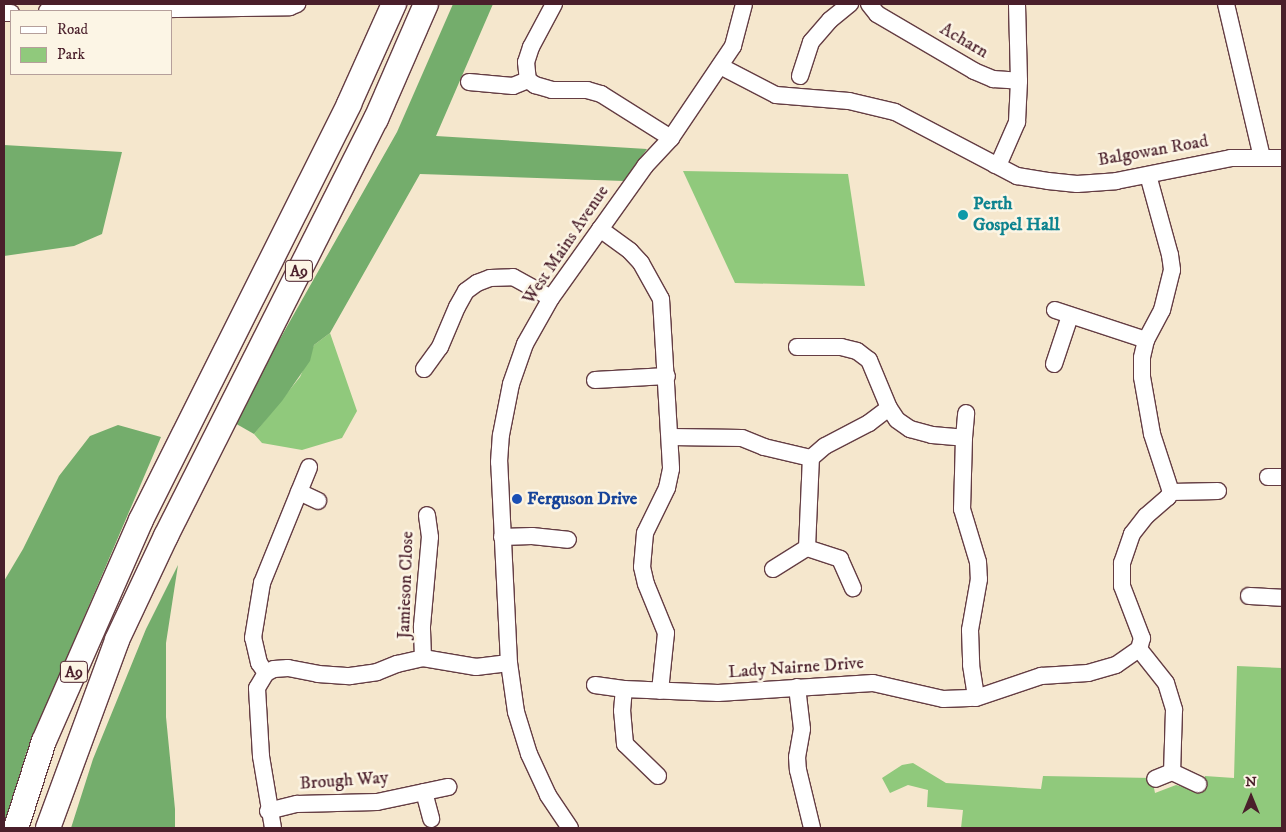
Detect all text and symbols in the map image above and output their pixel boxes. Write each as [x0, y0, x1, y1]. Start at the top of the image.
legend [10, 10, 172, 75]
street label: Acharn [936, 19, 992, 63]
text: Road [57, 20, 88, 39]
text: Park [57, 45, 85, 64]
street label: Balgowan Road [1096, 131, 1210, 171]
street label: West Mains Avenue [518, 181, 614, 309]
place label: Perth Gospel Hall [973, 194, 1060, 236]
marker: Perth Gospel Hall [957, 209, 969, 221]
road number: A9 [284, 258, 314, 284]
place label: Ferguson Drive [527, 488, 637, 510]
marker: Ferguson Drive [511, 493, 523, 505]
street label: Jamieson Close [393, 531, 419, 639]
street label: Lady Nairne Drive [727, 652, 865, 684]
road number: A9 [59, 659, 89, 686]
street label: Brough Way [299, 767, 389, 795]
north arrow [1226, 772, 1276, 822]
text: N [1245, 773, 1257, 791]

